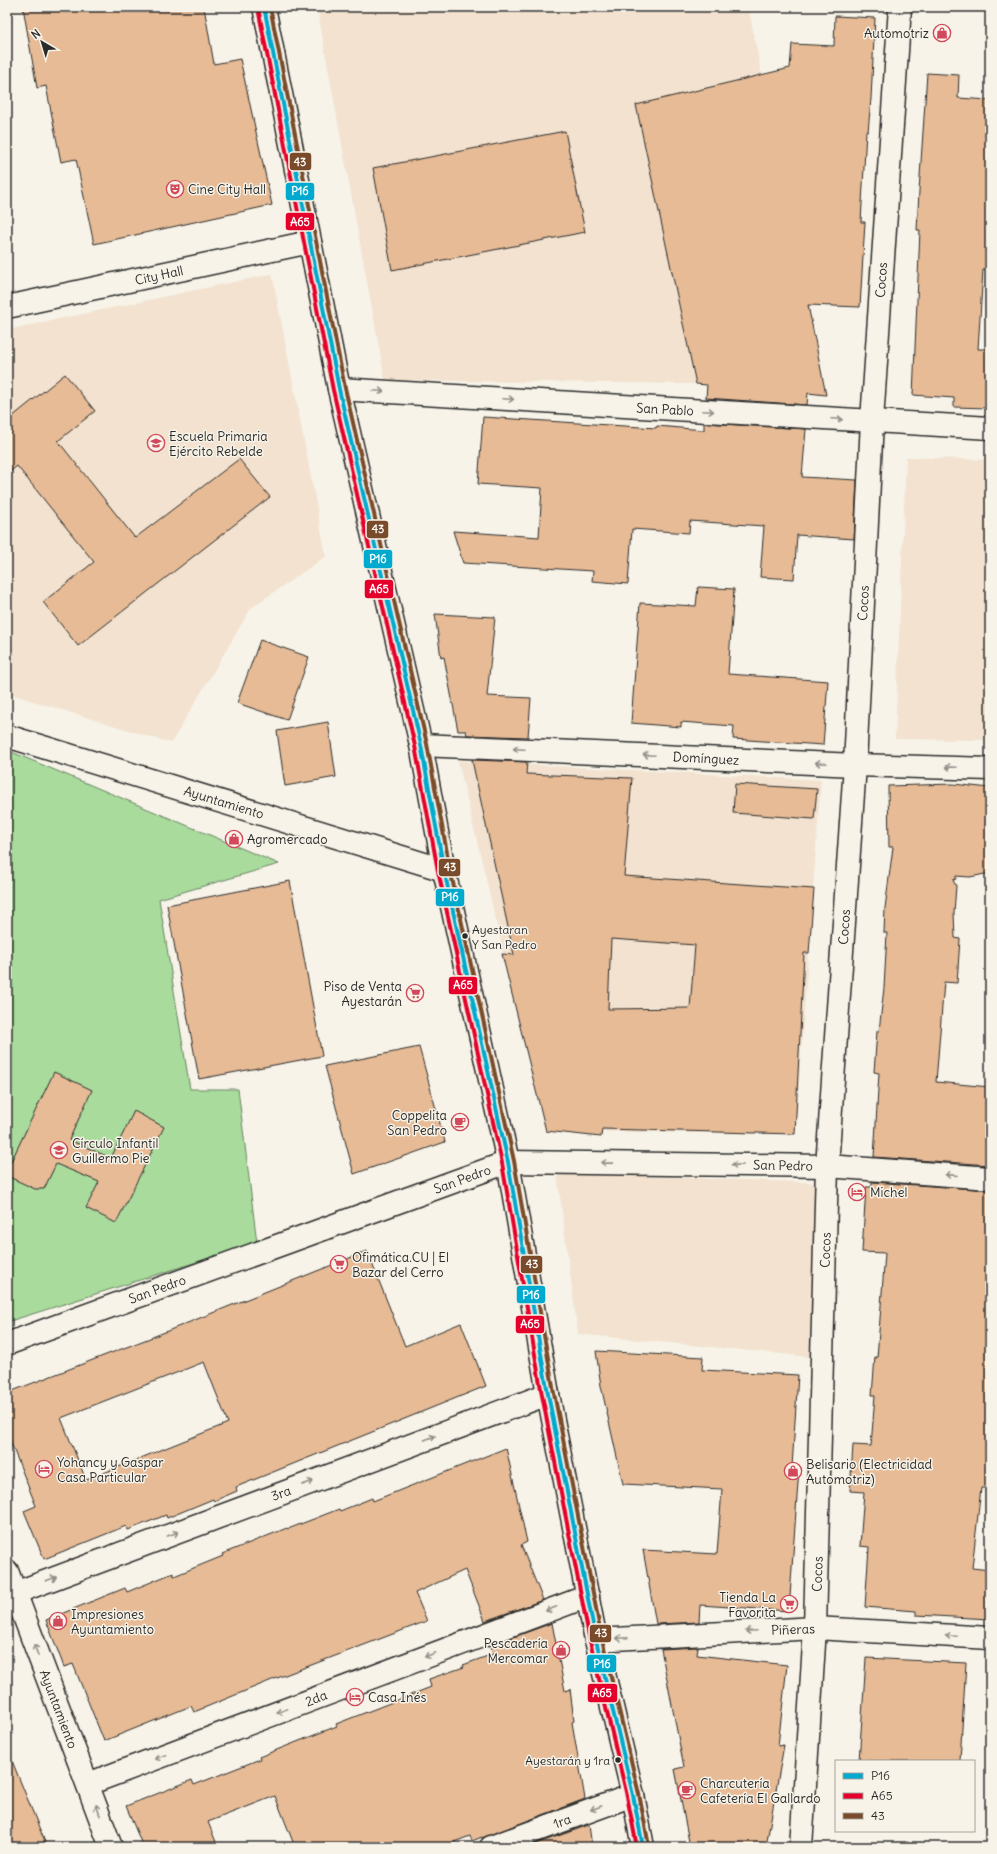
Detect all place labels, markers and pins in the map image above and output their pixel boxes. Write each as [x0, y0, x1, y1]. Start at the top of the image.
shop icon: Automotriz [932, 23, 952, 43]
place label: Automotriz [864, 25, 929, 42]
theatre icon: Cine City Hall [165, 179, 185, 199]
place label: Cine City Hall [188, 181, 266, 198]
place label: Escuela Primaria Ejército Rebelde [169, 428, 268, 460]
school or university icon: Escuela Primaria Ejército Rebelde [146, 433, 166, 453]
shop icon: Agromercado [224, 829, 244, 849]
place label: Agromercado [247, 831, 328, 848]
place label: Ayestaran Y San Pedro [472, 922, 537, 952]
marker: Ayestaran Y San Pedro [460, 931, 470, 941]
place label: Piso de Venta Ayestarán [323, 978, 402, 1010]
supermarket icon: Piso de Venta Ayestarán [405, 983, 425, 1003]
place label: Coppelita San Pedro [387, 1107, 447, 1139]
cafe icon: Coppelita San Pedro [450, 1112, 470, 1132]
place label: Círculo Infantil Guillermo Pie [72, 1135, 158, 1167]
school or university icon: Círculo Infantil Guillermo Pie [49, 1140, 69, 1160]
hotel icon: Michel [847, 1182, 867, 1202]
place label: Michel [870, 1184, 907, 1201]
place label: Ofimática.CU | El Bazar del Cerro [352, 1249, 449, 1281]
supermarket icon: Ofimática.CU | El Bazar del Cerro [329, 1254, 349, 1274]
place label: Yohancy y Gaspar Casa Particular [57, 1454, 164, 1486]
place label: Belisario (Electricidad Automotriz) [806, 1456, 933, 1488]
hotel icon: Yohancy y Gaspar Casa Particular [34, 1459, 54, 1479]
shop icon: Belisario (Electricidad Automotriz) [783, 1461, 803, 1481]
place label: Tienda La Favorita [719, 1589, 776, 1621]
supermarket icon: Tienda La Favorita [779, 1594, 799, 1614]
place label: Impresiones Ayuntamiento [71, 1606, 154, 1638]
shop icon: Impresiones Ayuntamiento [48, 1611, 68, 1631]
place label: Pescadería Mercomar [484, 1635, 549, 1667]
shop icon: Pescadería Mercomar [551, 1640, 571, 1660]
hotel icon: Casa Inés [345, 1687, 365, 1707]
place label: Casa Inés [368, 1689, 426, 1706]
place label: Ayestarán y 1ra [525, 1753, 610, 1768]
marker: Ayestarán y 1ra [613, 1755, 623, 1765]
place label: Charcutería Cafetería El Gallardo [700, 1775, 821, 1807]
cafe icon: Charcutería Cafetería El Gallardo [677, 1780, 697, 1800]

